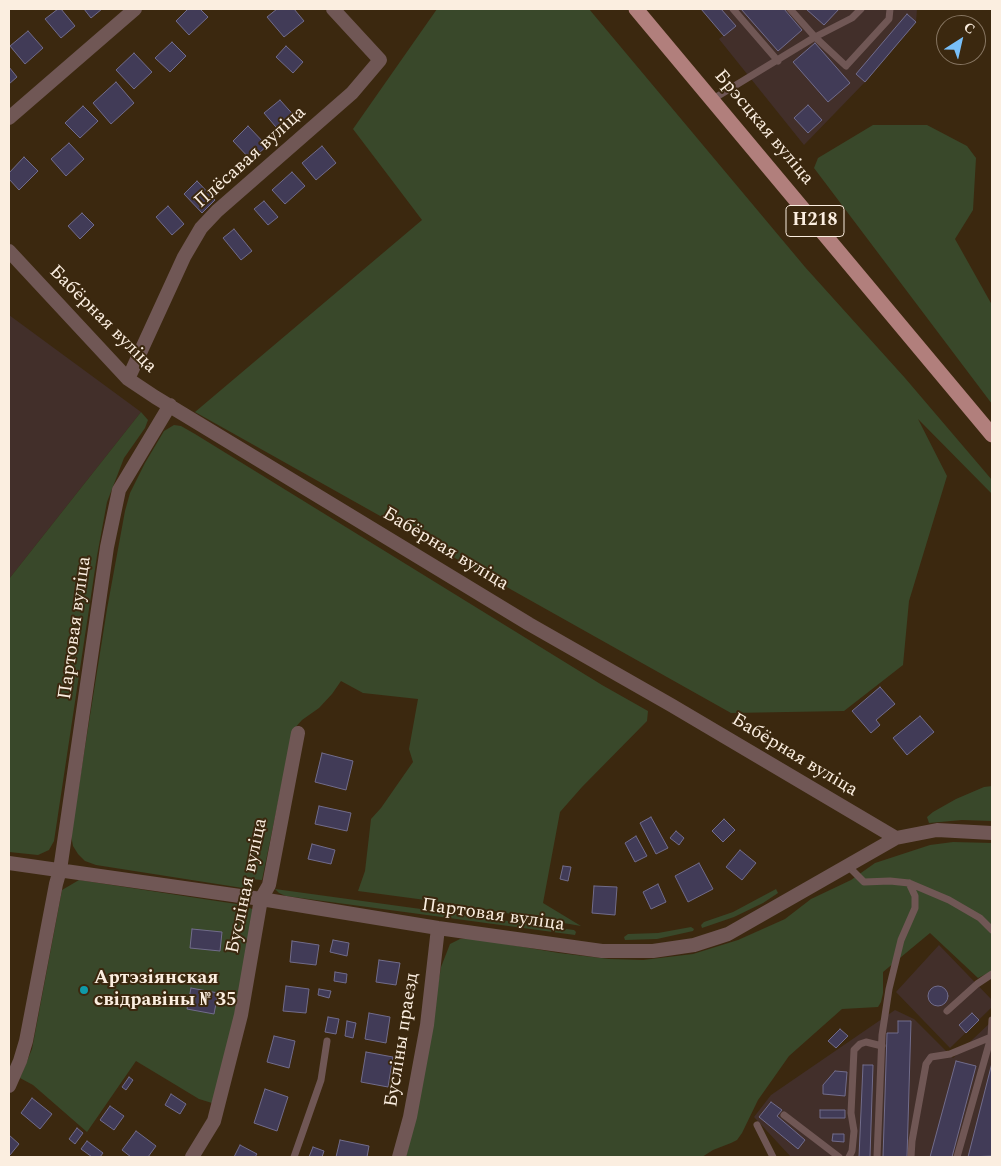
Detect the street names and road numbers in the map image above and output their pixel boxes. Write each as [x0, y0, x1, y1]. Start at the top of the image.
street label: Брэсцкая вуліца [708, 66, 818, 190]
street label: Плёсавая вуліца [191, 102, 311, 214]
road number: Н218 [786, 206, 844, 237]
street label: Бабёрная вуліца [43, 261, 161, 379]
street label: Бабёрная вуліца [378, 503, 512, 597]
street label: Партовая вуліца [55, 555, 97, 701]
street label: Бабёрная вуліца [727, 709, 861, 803]
street label: Бусліная вуліца [223, 816, 273, 956]
street label: Партовая вуліца [420, 895, 566, 937]
street label: Бусліны праезд [381, 971, 425, 1109]

